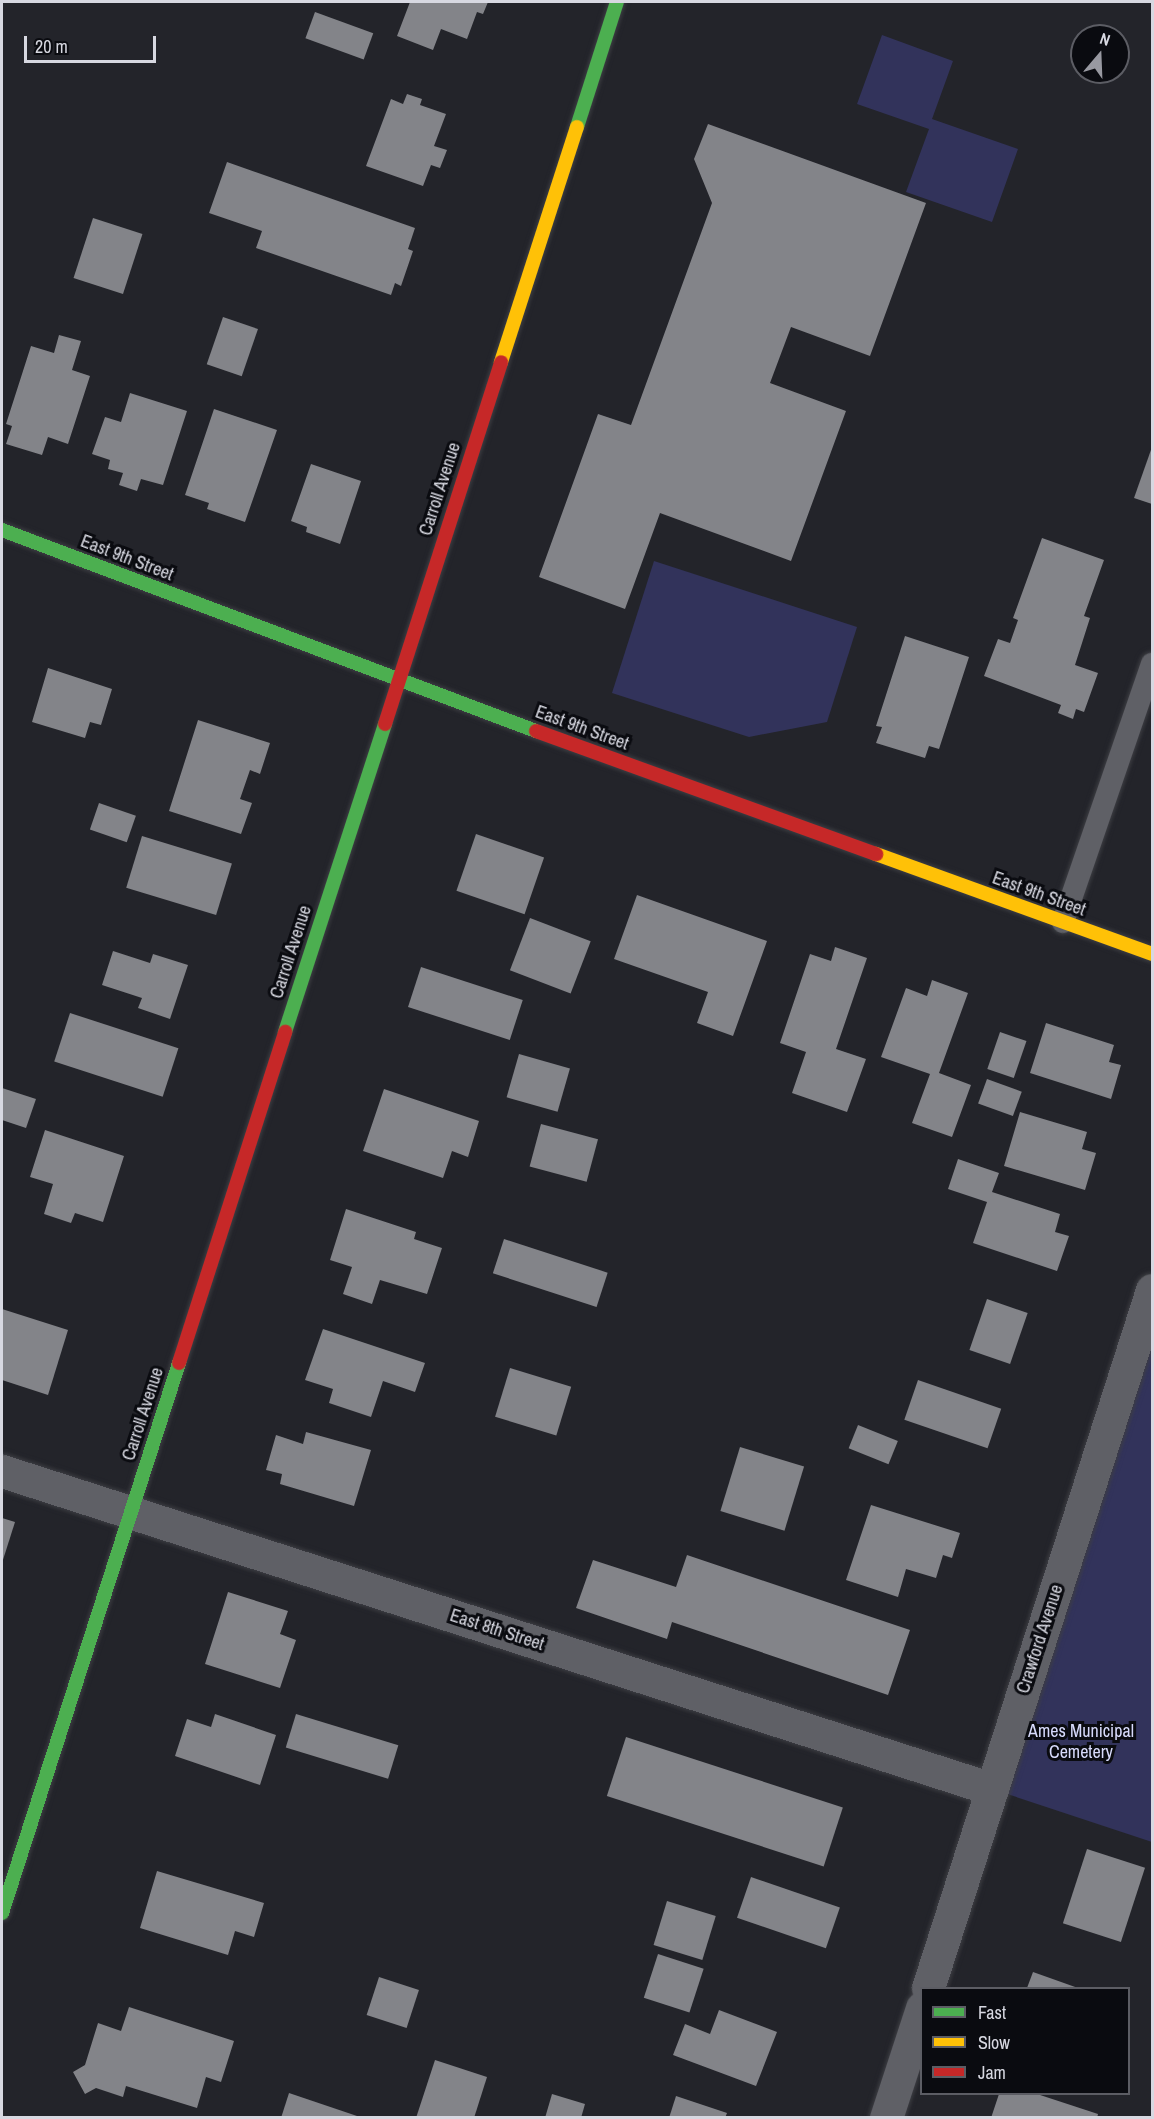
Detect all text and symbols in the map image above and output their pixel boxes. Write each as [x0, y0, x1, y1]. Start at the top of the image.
scale bar [27, 24, 159, 62]
north arrow [1070, 24, 1130, 84]
text: N [1097, 27, 1113, 51]
text: 20 m [35, 34, 68, 59]
street label: Carroll Avenue [415, 439, 465, 539]
street label: East 9th Street [78, 530, 176, 586]
street label: East 9th Street [532, 701, 632, 755]
street label: East 9th Street [989, 867, 1089, 921]
street label: Carroll Avenue [266, 902, 316, 1002]
street label: Carroll Avenue [118, 1364, 168, 1464]
street label: Crawford Avenue [1012, 1582, 1068, 1696]
street label: East 8th Street [447, 1605, 547, 1655]
park label: Ames Municipal Cemetery [1028, 1721, 1134, 1764]
legend [920, 1987, 1130, 2095]
text: Fast [978, 2000, 1006, 2025]
text: Slow [978, 2030, 1010, 2055]
text: Jam [978, 2060, 1006, 2085]

